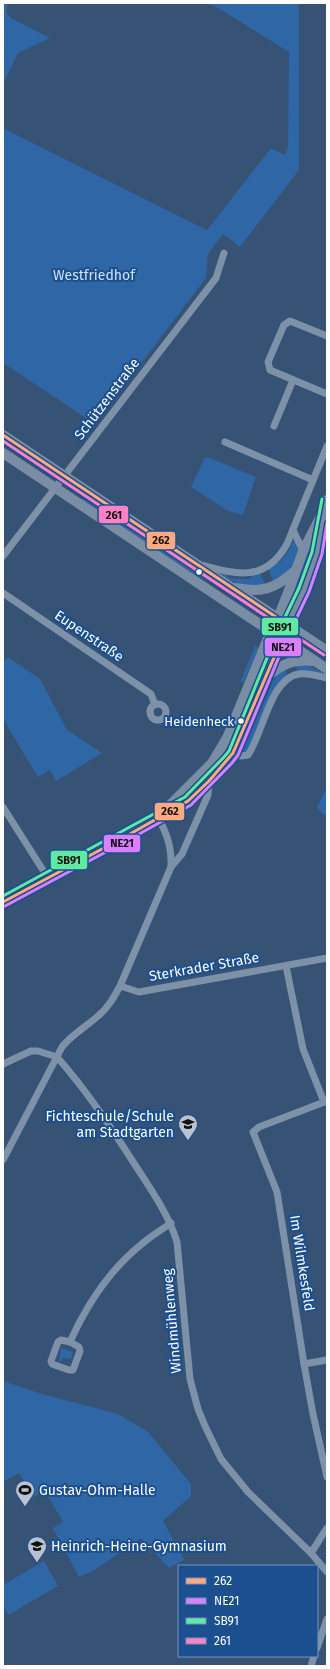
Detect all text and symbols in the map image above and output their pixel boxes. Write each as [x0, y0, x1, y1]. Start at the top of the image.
park label: Westfriedhof [53, 267, 136, 284]
street label: Schützenstraße [71, 355, 143, 443]
line badge: 261 [98, 505, 129, 524]
text: 261 [106, 509, 122, 522]
line badge: 262 [146, 531, 176, 550]
text: 262 [152, 534, 170, 547]
unlabelled marker [194, 567, 204, 577]
street label: Eupenstraße [51, 607, 127, 665]
line badge: SB91 [261, 617, 299, 636]
text: SB91 [268, 621, 292, 634]
line badge: NE21 [264, 637, 302, 657]
text: NE21 [271, 641, 295, 654]
place label: Heidenheck [164, 714, 234, 729]
marker: Heidenheck [236, 716, 246, 726]
line badge: 262 [154, 802, 185, 821]
text: 262 [161, 805, 179, 818]
line badge: NE21 [103, 834, 141, 853]
text: NE21 [110, 837, 134, 850]
line badge: SB91 [50, 850, 88, 870]
text: SB91 [57, 854, 81, 867]
street label: Sterkrader Straße [148, 949, 260, 985]
place label: Fichteschule/Schule am Stadtgarten [45, 1108, 174, 1141]
school or university icon: Fichteschule/Schule am Stadtgarten [177, 1113, 199, 1141]
street label: Im Wilmkesfeld [286, 1214, 318, 1312]
street label: Windmühlenweg [159, 1267, 185, 1374]
sports icon: Gustav-Ohm-Halle [14, 1479, 36, 1507]
place label: Gustav-Ohm-Halle [39, 1482, 156, 1499]
school or university icon: Heinrich-Heine-Gymnasium [26, 1535, 48, 1563]
place label: Heinrich-Heine-Gymnasium [51, 1538, 227, 1555]
legend [178, 1565, 318, 1657]
text: 262 [214, 1574, 232, 1588]
text: NE21 [214, 1594, 239, 1608]
text: SB91 [214, 1614, 239, 1628]
text: 261 [214, 1634, 231, 1648]

